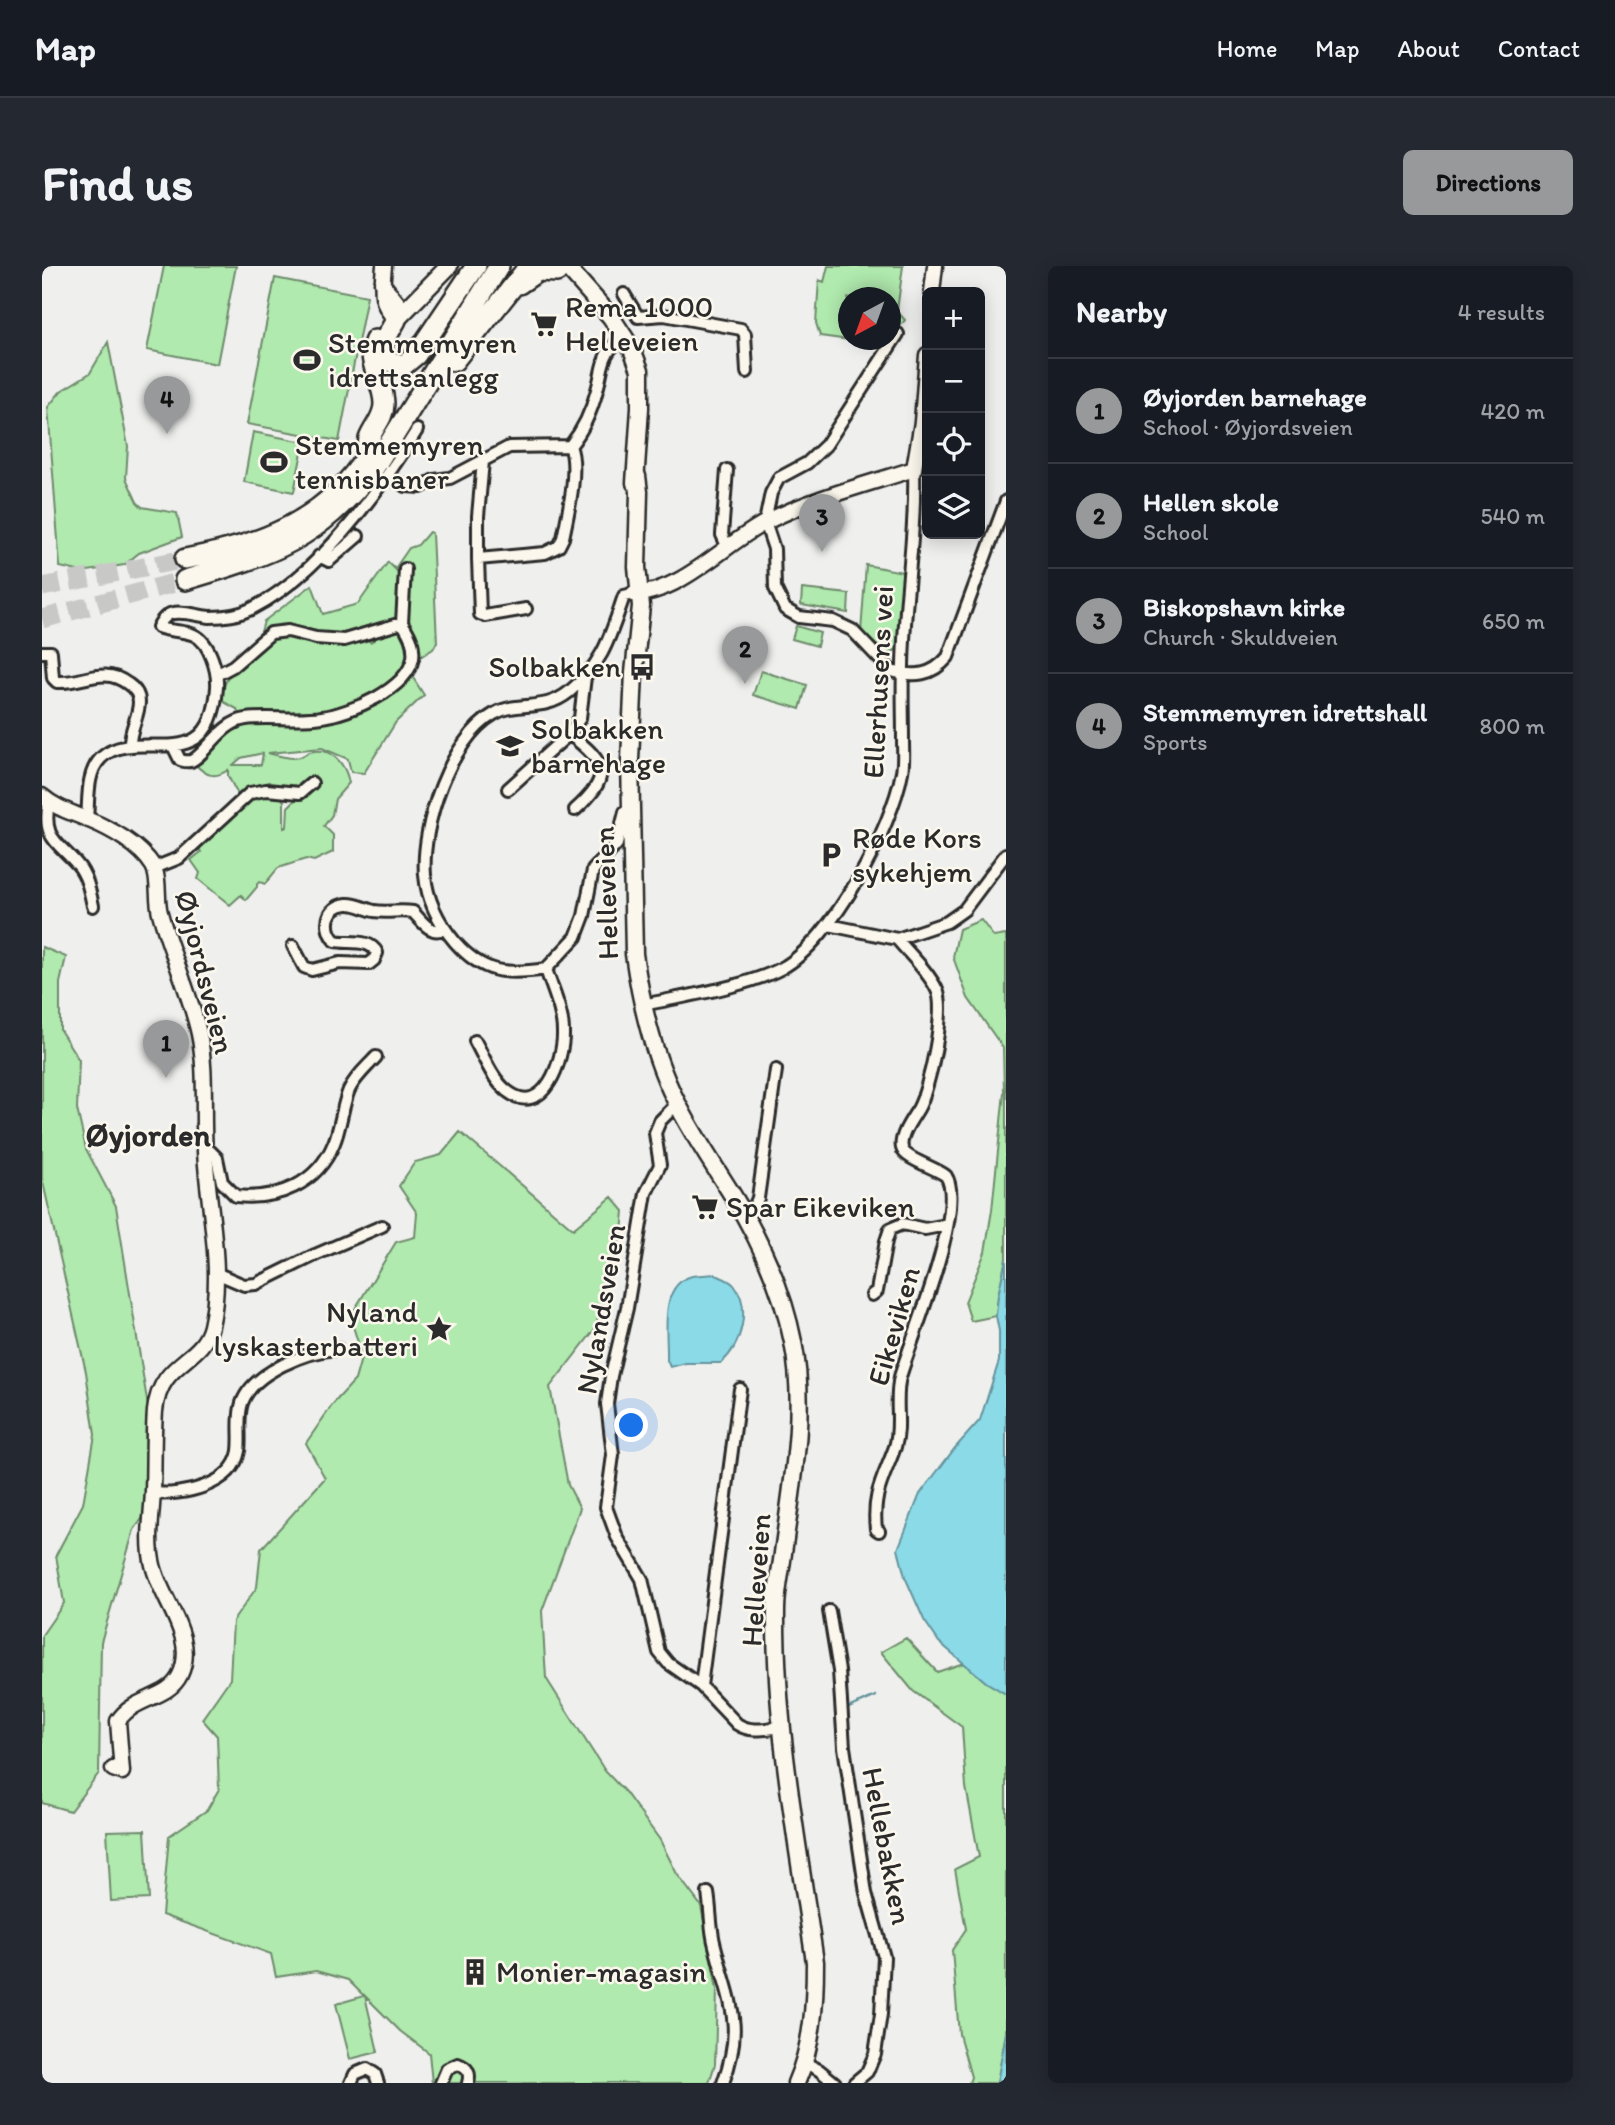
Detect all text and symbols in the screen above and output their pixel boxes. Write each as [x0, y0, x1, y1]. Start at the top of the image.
text: Map [35, 29, 96, 68]
text: Home [1217, 34, 1277, 63]
text: Map [1315, 34, 1359, 63]
text: About [1397, 34, 1460, 63]
text: Contact [1498, 34, 1580, 63]
button: Directions [1403, 150, 1573, 215]
text: Find us [42, 153, 193, 212]
north arrow [838, 287, 901, 350]
map controls [922, 287, 985, 539]
button: + [922, 287, 985, 350]
place label: Rema 1000 Helleveien [565, 288, 713, 359]
text: Nearby [1076, 293, 1167, 330]
text: 4 results [1458, 298, 1545, 326]
supermarket icon: Rema 1000 Helleveien [529, 309, 559, 339]
place label: Stemmemyren idrettsanlegg [328, 324, 517, 395]
sports icon: Stemmemyren idrettsanlegg [292, 345, 322, 375]
button: − [922, 350, 985, 413]
pin: 4 [144, 376, 190, 434]
text: Øyjorden barnehage [1143, 381, 1367, 413]
text: 1 [1094, 397, 1104, 425]
text: 420 m [1480, 397, 1545, 425]
button: locate [922, 413, 985, 476]
text: School · Øyjordsveien [1143, 413, 1353, 441]
place label: Stemmemyren tennisbaner [295, 426, 484, 497]
sports icon: Stemmemyren tennisbaner [259, 447, 289, 477]
button: layers [922, 476, 985, 539]
text: Hellen skole [1143, 486, 1279, 518]
pin: 3 [799, 494, 845, 552]
text: 2 [1093, 502, 1105, 530]
text: 540 m [1480, 502, 1545, 530]
text: School [1143, 518, 1208, 546]
street label: Ellerhusens vei [854, 585, 901, 779]
text: Biskopshavn kirke [1143, 591, 1345, 623]
text: 3 [1093, 607, 1105, 635]
text: 650 m [1482, 607, 1545, 635]
text: Church · Skuldveien [1143, 623, 1338, 651]
pin: 2 [722, 626, 768, 684]
place label: Solbakken [488, 648, 621, 685]
bus stop icon: Solbakken [627, 652, 657, 682]
text: Stemmemyren idrettshall [1143, 696, 1427, 728]
place label: Solbakken barnehage [531, 710, 666, 781]
text: 4 [1092, 712, 1106, 740]
text: 800 m [1480, 712, 1545, 740]
text: Sports [1143, 728, 1207, 756]
school or university icon: Solbakken barnehage [495, 731, 525, 761]
place label: Røde Kors sykehjem [852, 819, 982, 890]
street label: Helleveien [585, 826, 626, 960]
parking icon: Røde Kors sykehjem [816, 840, 846, 870]
street label: Øyjordsveien [167, 886, 244, 1058]
pin: 1 [143, 1020, 189, 1078]
district label: Øyjorden [85, 1116, 212, 1154]
place label: Spar Eikeviken [726, 1188, 915, 1225]
supermarket icon: Spar Eikeviken [690, 1192, 720, 1222]
street label: Nylandsveien [567, 1221, 634, 1397]
street label: Eikeviken [859, 1262, 928, 1390]
place label: Nyland lyskasterbatteri [214, 1293, 418, 1364]
place icon: Nyland lyskasterbatteri [424, 1314, 454, 1344]
your location [614, 1408, 648, 1442]
street label: Helleveien [732, 1512, 779, 1648]
street label: Hellebakken [854, 1764, 921, 1928]
place label: Monier-magasin [496, 1953, 706, 1990]
building icon: Monier-magasin [460, 1957, 490, 1987]

